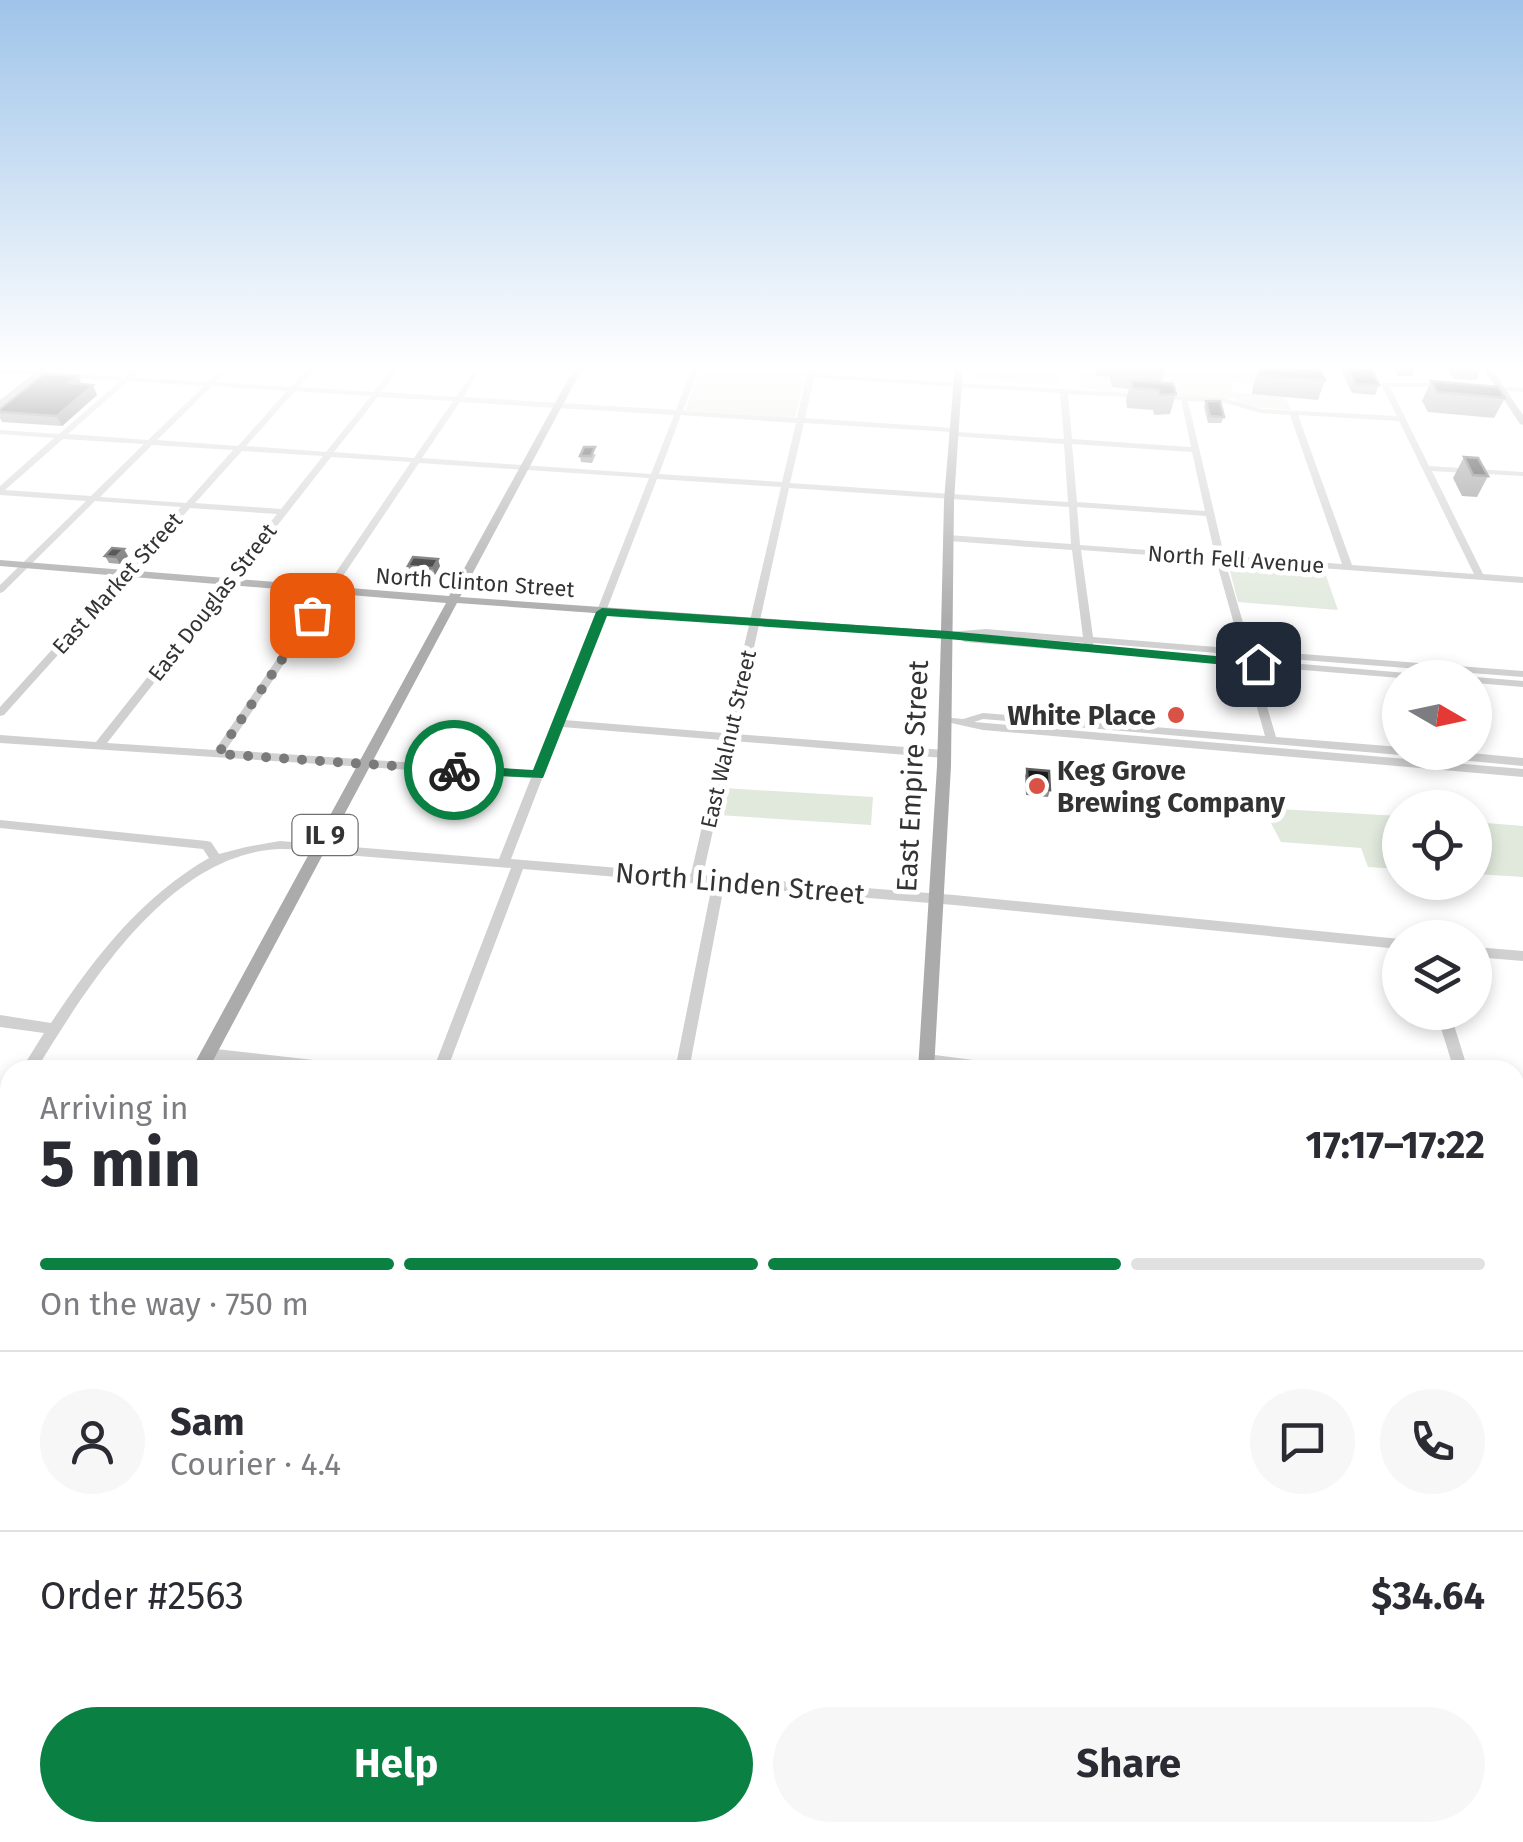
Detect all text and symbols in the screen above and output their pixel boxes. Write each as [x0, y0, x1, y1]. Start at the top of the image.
street label: East Market Street [47, 507, 188, 660]
street label: East Douglas Street [143, 518, 282, 686]
street label: North Fell Avenue [1147, 540, 1325, 579]
street label: North Clinton Street [374, 562, 575, 603]
pin [270, 573, 355, 658]
icon: bag [285, 588, 340, 643]
pin [1216, 622, 1301, 707]
icon: home [1231, 637, 1286, 692]
street label: East Walnut Street [695, 647, 762, 831]
street label: East Empire Street [890, 658, 935, 893]
north arrow [1382, 660, 1492, 770]
map controls [1382, 660, 1492, 1030]
place label: White Place [1007, 699, 1156, 732]
marker: White Place [1165, 704, 1187, 726]
courier [404, 720, 504, 820]
icon: bike [427, 743, 482, 798]
place label: Keg Grove Brewing Company [1057, 754, 1286, 819]
marker: Keg Grove Brewing Company [1026, 775, 1048, 797]
button: locate [1382, 790, 1492, 900]
road number: IL 9 [292, 815, 358, 855]
street label: North Linden Street [614, 856, 867, 911]
button: layers [1382, 920, 1492, 1030]
text: Arriving in [40, 1089, 188, 1127]
text: 17:17–17:22 [1305, 1122, 1485, 1168]
text: 5 min [40, 1125, 201, 1203]
text: On the way · 750 m [40, 1285, 309, 1323]
button: person [40, 1389, 145, 1494]
button: chat [1250, 1389, 1355, 1494]
button: phone [1380, 1389, 1485, 1494]
text: Sam [170, 1399, 245, 1445]
text: Courier · 4.4 [170, 1445, 341, 1483]
text: Order #2563 [40, 1573, 244, 1619]
text: $34.64 [1371, 1573, 1485, 1619]
button: Help [40, 1707, 753, 1822]
button: Share [773, 1707, 1485, 1822]

